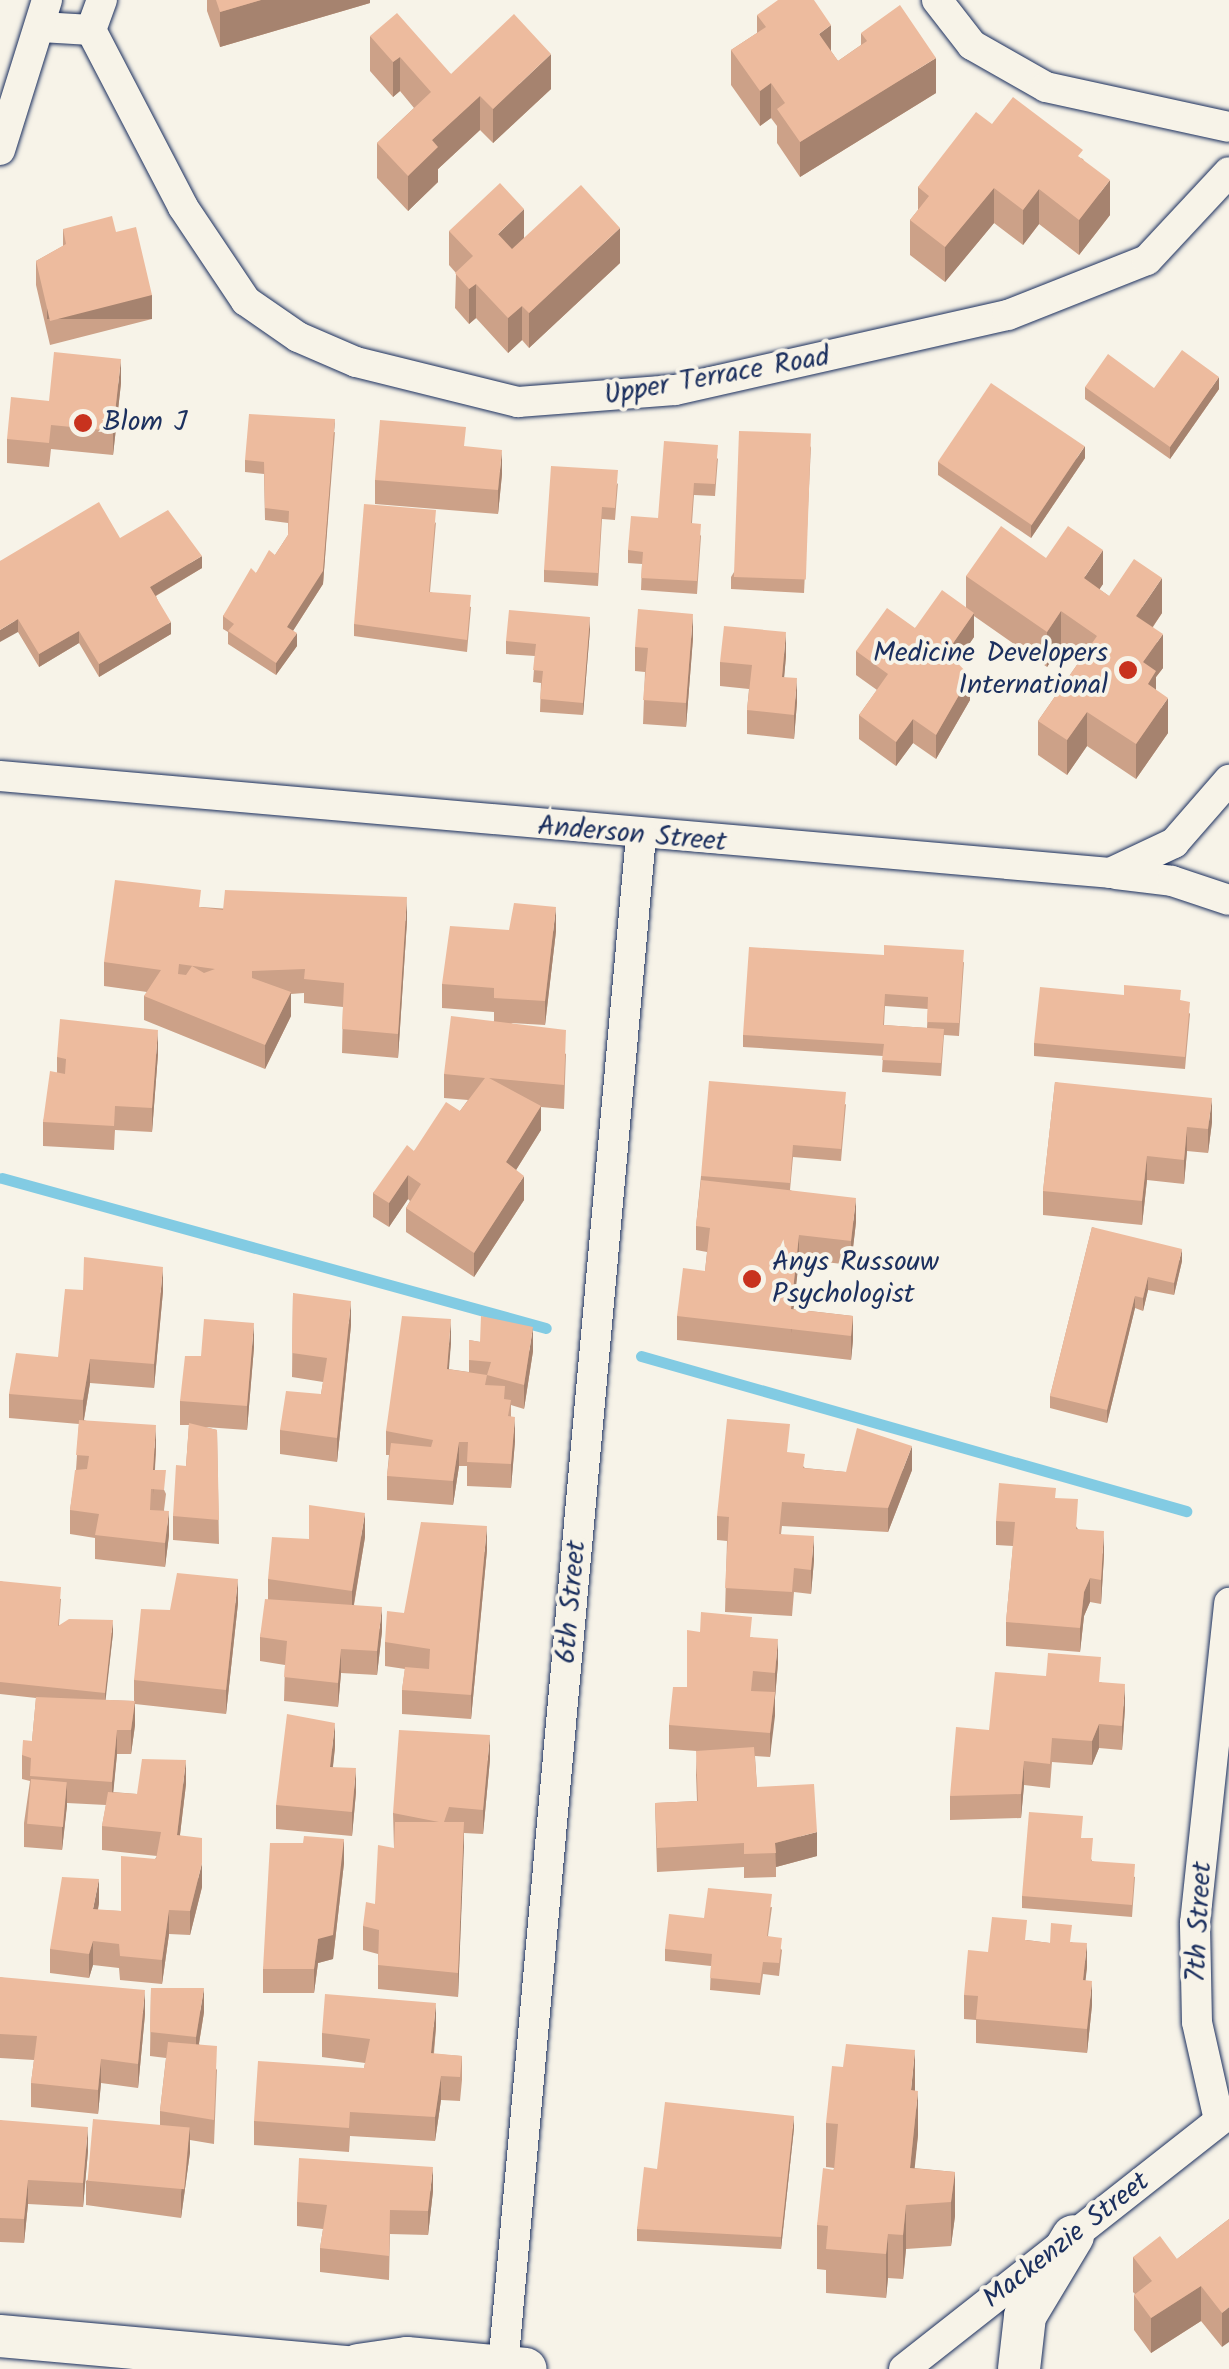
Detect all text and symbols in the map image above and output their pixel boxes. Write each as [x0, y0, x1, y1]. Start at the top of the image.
street label: Upper Terrace Road [602, 341, 832, 413]
place label: Blom J [103, 406, 187, 440]
marker: Blom J [72, 412, 94, 434]
place label: Medicine Developers International [873, 637, 1108, 703]
marker: Medicine Developers International [1117, 659, 1139, 681]
street label: Anderson Street [536, 810, 728, 860]
place label: Anys Russouw Psychologist [772, 1246, 939, 1312]
marker: Anys Russouw Psychologist [741, 1268, 763, 1290]
street label: 6th Street [550, 1539, 594, 1665]
street label: 7th Street [1180, 1861, 1220, 1983]
street label: Mackenzie Street [977, 2166, 1157, 2316]

